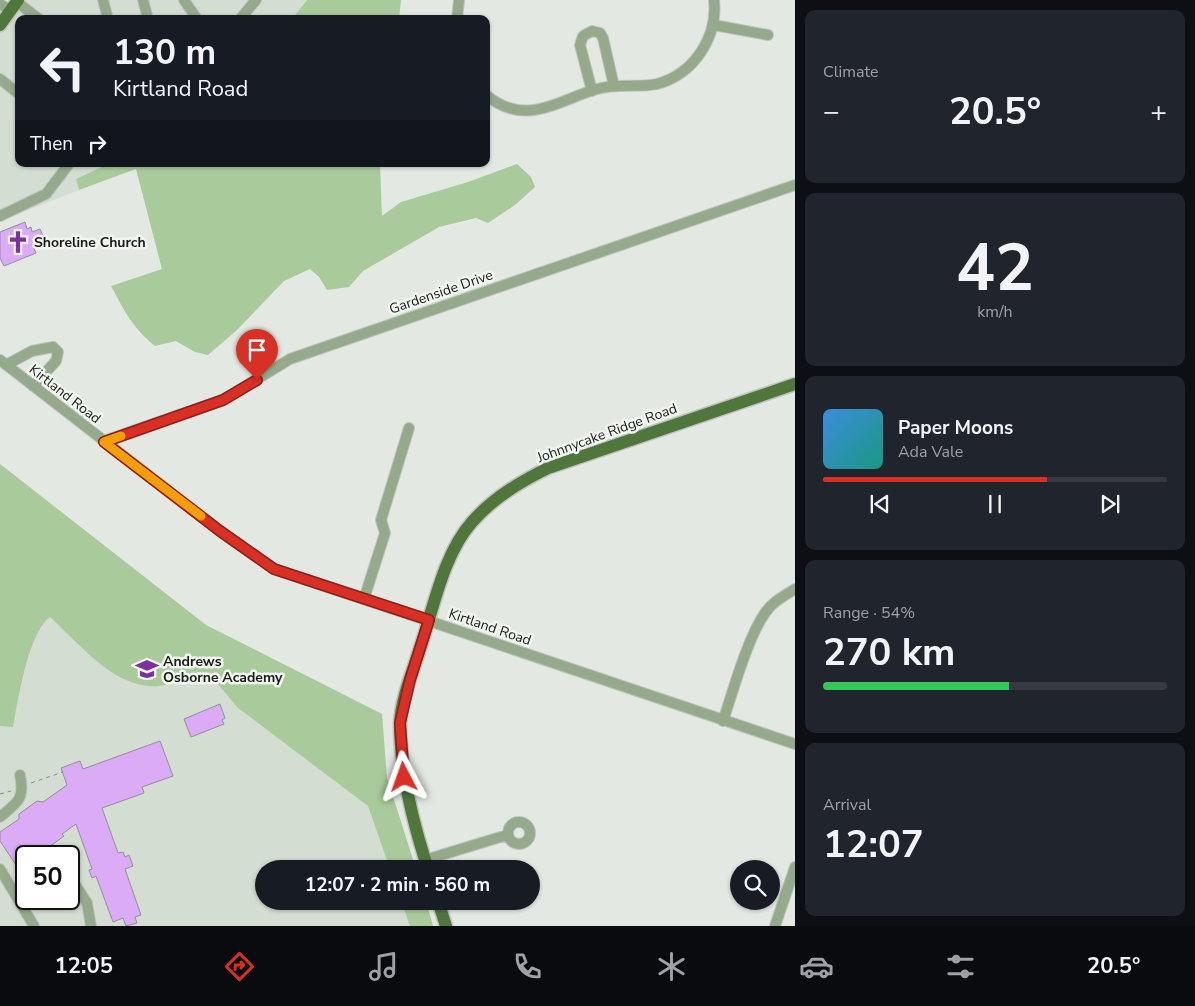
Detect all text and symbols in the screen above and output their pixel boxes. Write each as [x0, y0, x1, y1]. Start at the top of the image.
text: 130 m [113, 29, 216, 76]
icon: left [30, 35, 95, 100]
text: Climate [823, 61, 878, 83]
text: Kirtland Road [113, 74, 248, 104]
text: 20.5° [949, 86, 1041, 137]
text: − [823, 93, 840, 131]
text: + [1150, 93, 1167, 131]
icon: right [83, 130, 111, 158]
text: Then [30, 131, 73, 157]
text: 42 [956, 224, 1034, 313]
church icon: Shoreline Church [5, 229, 31, 255]
place label: Shoreline Church [34, 233, 146, 252]
street label: Gardenside Drive [387, 265, 495, 319]
text: km/h [977, 301, 1013, 323]
pin [236, 329, 278, 380]
icon: arrive [243, 336, 271, 364]
street label: Kirtland Road [25, 360, 105, 428]
street label: Johnnycake Ridge Road [534, 399, 680, 467]
text: Paper Moons [898, 415, 1013, 441]
text: Ada Vale [898, 441, 963, 463]
icon: previous [866, 490, 894, 518]
icon: pause [981, 490, 1009, 518]
icon: next [1096, 490, 1124, 518]
text: Range · 54% [823, 602, 915, 624]
street label: Kirtland Road [446, 604, 534, 650]
text: 270 km [823, 627, 955, 678]
place label: Andrews Osborne Academy [163, 652, 283, 687]
school or university icon: Andrews Osborne Academy [134, 656, 160, 682]
position arrow [377, 750, 429, 802]
text: Arrival [823, 794, 871, 816]
text: 12:07 [823, 819, 924, 870]
speed limit sign: 50 [15, 845, 80, 910]
map controls [730, 860, 780, 910]
button: search [730, 860, 780, 910]
text: 12:07 · 2 min · 560 m [305, 872, 490, 898]
icon: directions [222, 949, 257, 984]
icon: music [366, 949, 401, 984]
icon: phone [510, 949, 545, 984]
icon: climate [654, 949, 689, 984]
icon: car [799, 949, 834, 984]
icon: filters [943, 949, 978, 984]
text: 12:05 [55, 951, 113, 981]
text: 20.5° [1087, 951, 1140, 981]

